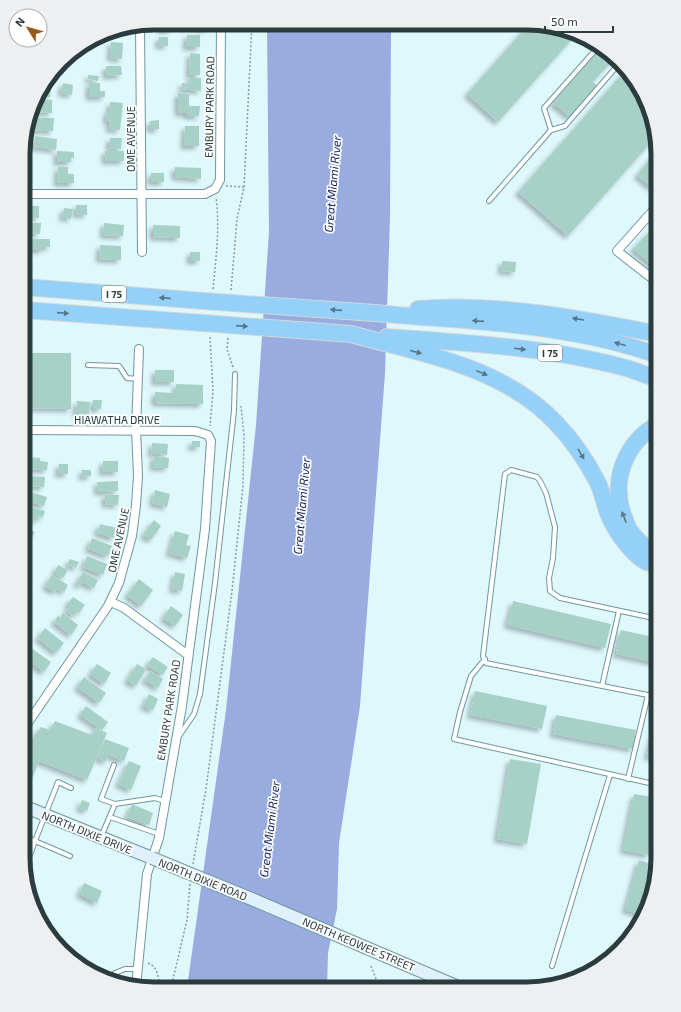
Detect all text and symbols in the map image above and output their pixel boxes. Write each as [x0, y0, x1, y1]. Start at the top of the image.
north arrow [8, 8, 48, 48]
scale bar [545, 8, 613, 34]
text: 50 m [551, 14, 578, 28]
text: N [12, 15, 27, 29]
street label: EMBURY PARK ROAD [202, 56, 216, 158]
street label: OME AVENUE [124, 106, 137, 172]
water label: Great Miami River [321, 135, 343, 233]
road number: I 75 [102, 286, 126, 302]
one-way arrow [159, 294, 171, 301]
one-way arrow [330, 307, 342, 314]
one-way arrow [57, 309, 69, 316]
one-way arrow [572, 316, 584, 322]
one-way arrow [472, 318, 484, 325]
one-way arrow [236, 322, 248, 329]
one-way arrow [614, 341, 626, 347]
road number: I 75 [538, 345, 562, 361]
one-way arrow [514, 346, 526, 352]
one-way arrow [410, 349, 422, 355]
one-way arrow [476, 370, 488, 376]
street label: HIAWATHA DRIVE [74, 413, 160, 426]
one-way arrow [577, 448, 584, 460]
water label: Great Miami River [290, 457, 312, 555]
street label: OME AVENUE [105, 506, 131, 574]
one-way arrow [620, 510, 626, 522]
street label: EMBURY PARK ROAD [154, 659, 182, 761]
water label: Great Miami River [256, 780, 282, 878]
street label: NORTH DIXIE DRIVE [40, 808, 134, 856]
street label: NORTH DIXIE ROAD [157, 855, 249, 903]
street label: NORTH KEOWEE STREET [301, 914, 418, 974]

